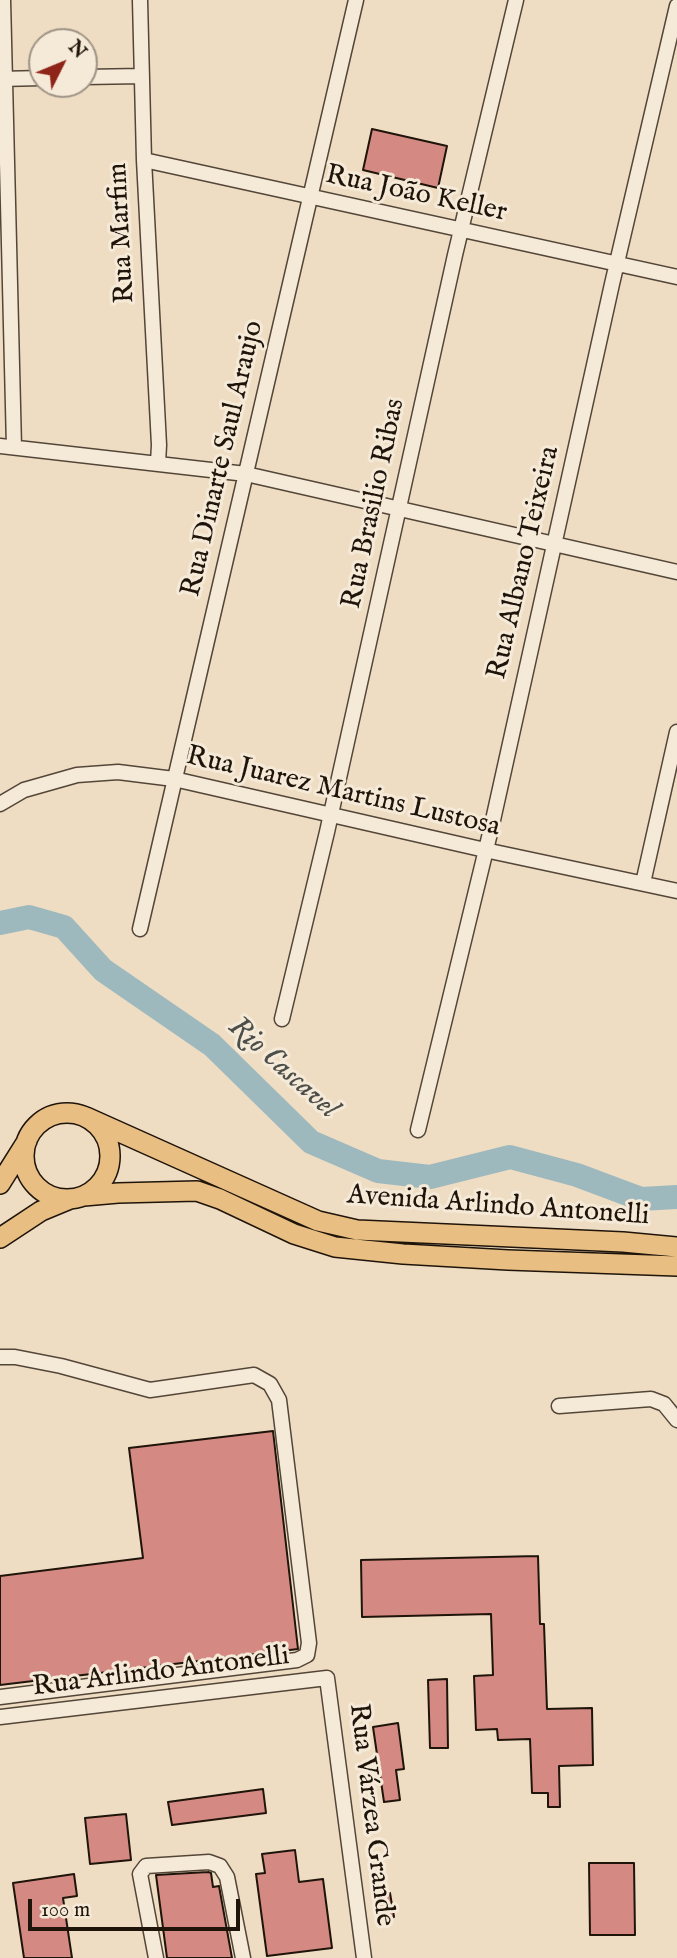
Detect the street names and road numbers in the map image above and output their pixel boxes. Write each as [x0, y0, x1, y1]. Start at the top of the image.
street label: Rua João Keller [322, 159, 510, 231]
street label: Rua Marfim [103, 162, 143, 304]
street label: Rua Dinarte Saul Araujo [176, 318, 272, 600]
street label: Rua Brasilio Ribas [336, 396, 414, 612]
street label: Rua Albano Teixeira [482, 443, 568, 683]
street label: Rua Juarez Martins Lustosa [183, 741, 503, 845]
street label: Avenida Arlindo Antonelli [346, 1180, 650, 1234]
street label: Rua Arlindo Antonelli [31, 1641, 291, 1705]
street label: Rua Várzea Grande [340, 1702, 400, 1928]

